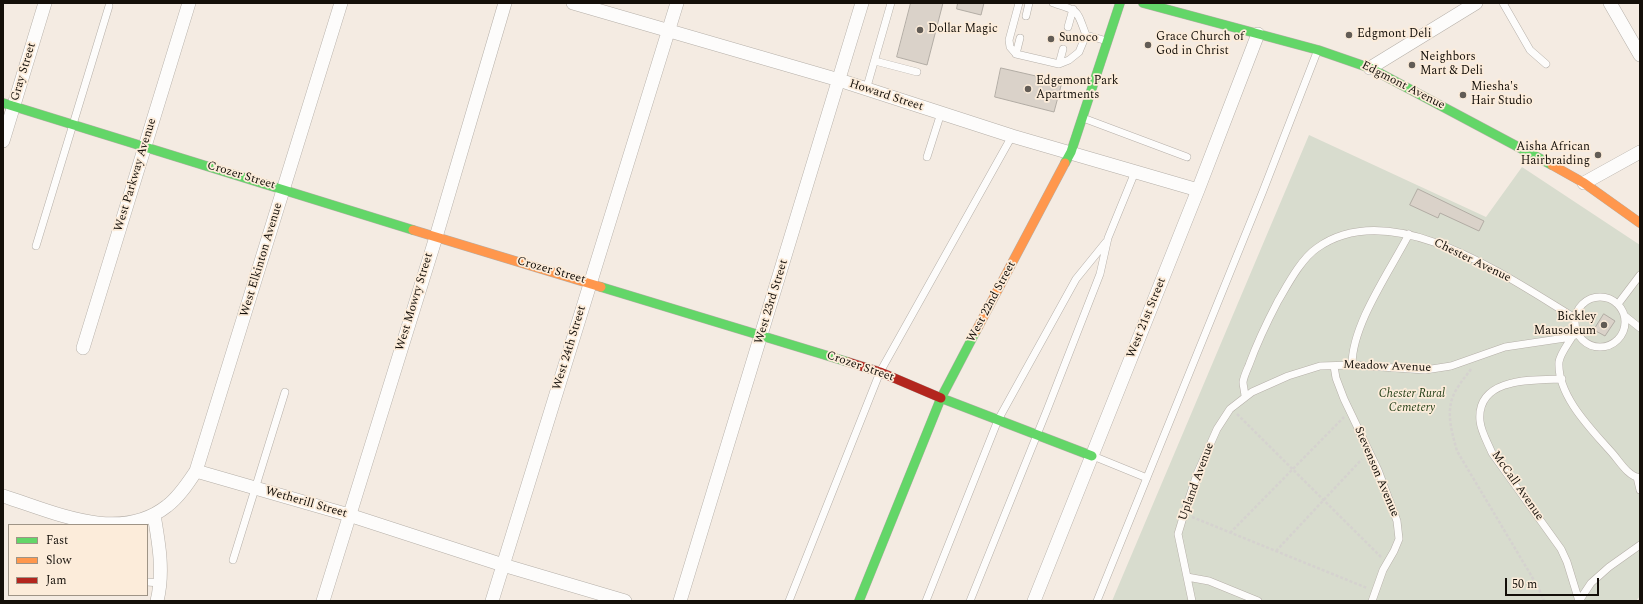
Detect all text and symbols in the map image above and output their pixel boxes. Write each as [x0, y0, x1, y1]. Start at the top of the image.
place label: Dollar Magic [928, 23, 998, 37]
marker: Dollar Magic [915, 25, 925, 35]
place label: Edgmont Deli [1357, 28, 1431, 42]
marker: Edgmont Deli [1344, 30, 1354, 40]
place label: Grace Church of God in Christ [1156, 31, 1244, 59]
place label: Sunoco [1059, 32, 1098, 46]
marker: Sunoco [1046, 34, 1056, 44]
marker: Grace Church of God in Christ [1143, 40, 1153, 50]
street label: Gray Street [8, 41, 40, 103]
place label: Neighbors Mart & Deli [1420, 51, 1483, 79]
street label: Edgmont Avenue [1359, 59, 1447, 113]
marker: Neighbors Mart & Deli [1407, 60, 1417, 70]
place label: Edgemont Park Apartments [1036, 75, 1119, 103]
street label: Howard Street [847, 77, 925, 115]
place label: Miesha's Hair Studio [1471, 81, 1533, 109]
marker: Edgemont Park Apartments [1023, 84, 1033, 94]
marker: Miesha's Hair Studio [1458, 90, 1468, 100]
street label: West Parkway Avenue [112, 117, 160, 233]
place label: Aisha African Hairbraiding [1516, 141, 1590, 169]
marker: Aisha African Hairbraiding [1593, 150, 1603, 160]
street label: Crozer Street [205, 159, 277, 193]
street label: West Elkinton Avenue [238, 201, 286, 319]
street label: Chester Avenue [1431, 236, 1513, 286]
street label: West Mowry Street [393, 251, 437, 353]
street label: Crozer Street [515, 254, 587, 288]
street label: West 23rd Street [752, 258, 792, 346]
street label: West 22nd Street [965, 259, 1019, 345]
street label: West 21st Street [1124, 276, 1170, 360]
street label: West 24th Street [550, 304, 590, 392]
place label: Bickley Mausoleum [1534, 311, 1596, 339]
marker: Bickley Mausoleum [1599, 320, 1609, 330]
street label: Crozer Street [824, 349, 896, 385]
street label: Meadow Avenue [1343, 358, 1431, 376]
park label: Chester Rural Cemetery [1379, 388, 1445, 416]
street label: Stevenson Avenue [1351, 425, 1401, 519]
street label: Upland Avenue [1176, 441, 1218, 523]
street label: McCall Avenue [1488, 449, 1546, 523]
street label: Wetherill Street [263, 484, 349, 522]
legend [8, 524, 148, 596]
text: Fast [46, 531, 68, 550]
text: Slow [46, 551, 71, 570]
scale bar [1507, 570, 1601, 596]
text: Jam [46, 571, 67, 590]
text: 50 m [1512, 575, 1537, 594]

